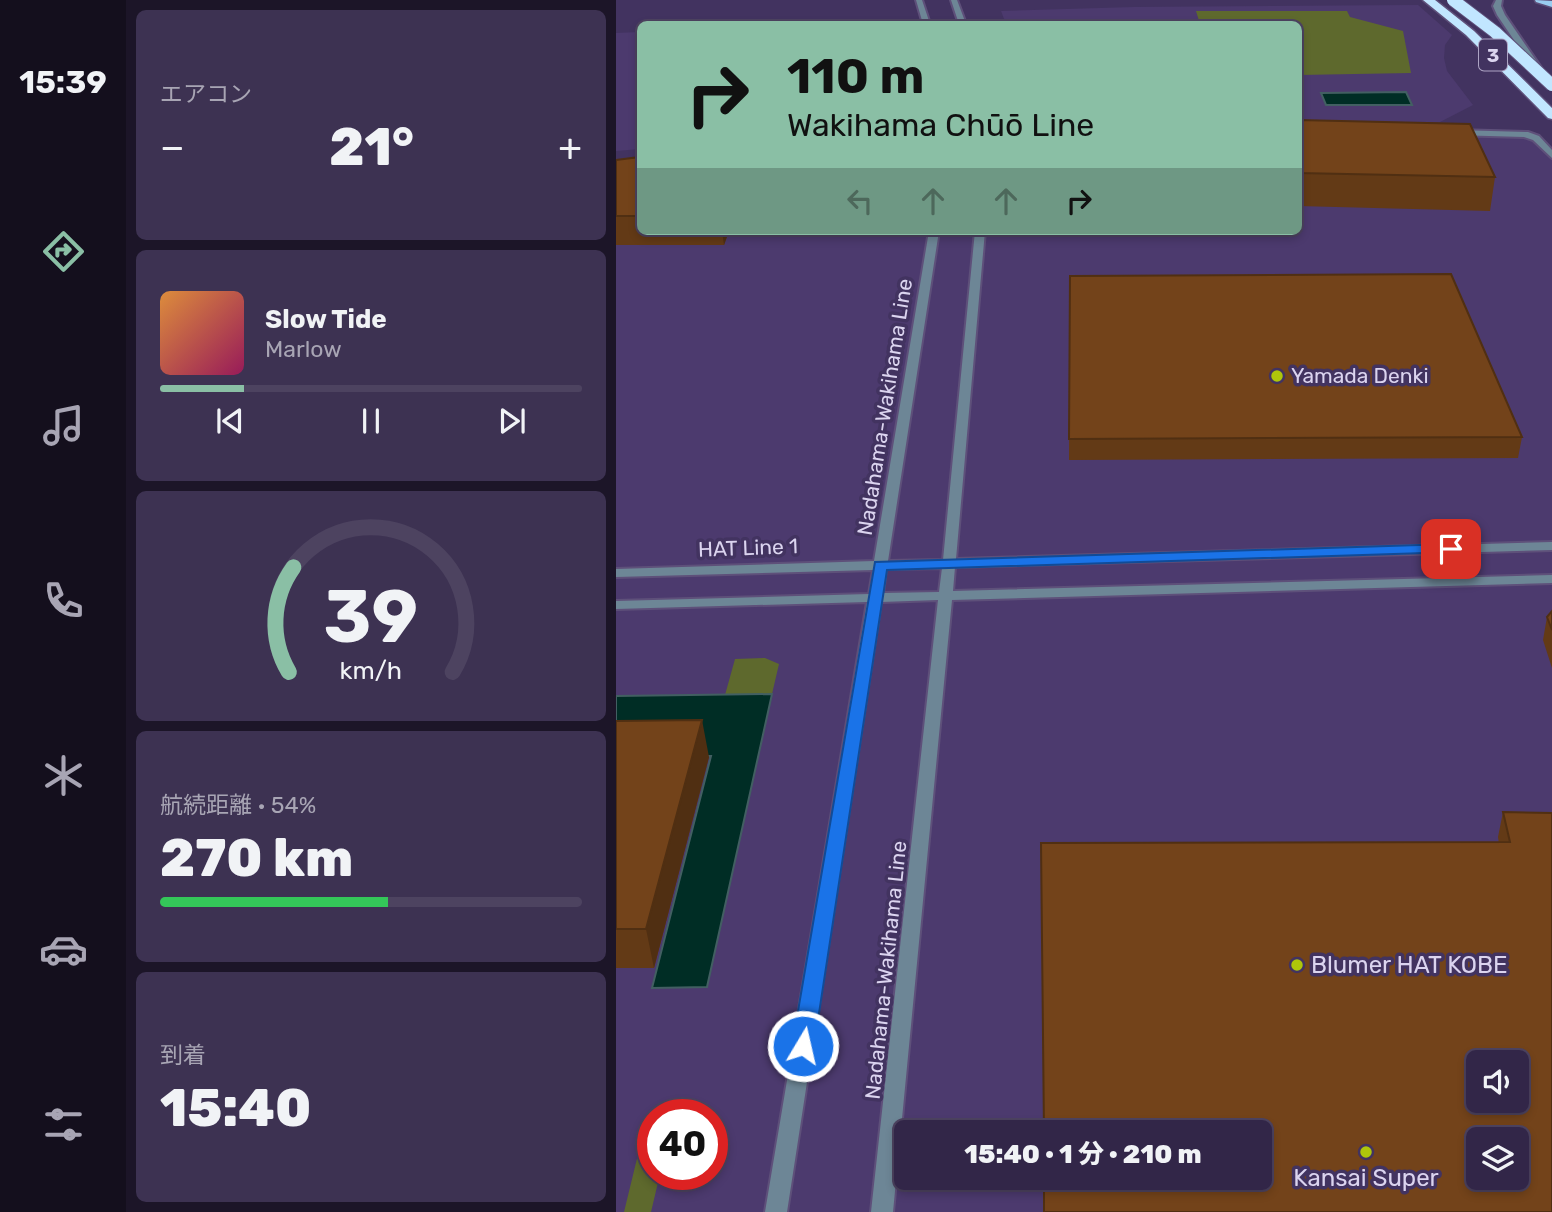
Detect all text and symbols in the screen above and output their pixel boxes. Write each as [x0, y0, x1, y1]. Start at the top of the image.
road number: 3 [1479, 40, 1507, 70]
text: 110 m [787, 47, 924, 105]
icon: right [672, 49, 763, 140]
text: 15:39 [19, 63, 107, 101]
text: エアコン [160, 80, 252, 108]
text: Wakihama Chūō Line [787, 106, 1094, 144]
text: 21° [329, 116, 414, 178]
text: − [160, 124, 185, 170]
text: + [558, 124, 582, 170]
icon: left [841, 182, 879, 220]
icon: ahead [914, 182, 952, 220]
icon: ahead [987, 182, 1025, 220]
icon: right [1060, 182, 1098, 220]
icon: directions [39, 227, 88, 276]
street label: Nadahama-Wakihama Line [852, 277, 917, 537]
text: Slow Tide [265, 304, 387, 335]
text: Marlow [265, 335, 342, 363]
place label: Yamada Denki [1291, 363, 1428, 388]
marker: Yamada Denki [1269, 368, 1285, 384]
icon: music [39, 401, 88, 450]
icon: previous [211, 402, 249, 440]
icon: pause [352, 402, 390, 440]
icon: next [493, 402, 531, 440]
pin [1421, 519, 1481, 579]
icon: arrive [1432, 530, 1470, 568]
street label: HAT Line 1 [698, 533, 798, 562]
text: 39 [324, 574, 418, 660]
icon: phone [39, 576, 88, 625]
text: km/h [340, 656, 402, 685]
icon: climate [39, 751, 88, 800]
text: 航続距離 · 54% [160, 791, 316, 819]
text: 270 km [160, 827, 353, 889]
street label: Nadahama-Wakihama Line [859, 839, 912, 1100]
icon: car [39, 925, 88, 974]
place label: Blumer HAT KOBE [1311, 951, 1508, 979]
marker: Blumer HAT KOBE [1289, 957, 1305, 973]
position arrow [766, 1009, 840, 1083]
text: 到着 [160, 1041, 206, 1069]
map controls [1466, 1050, 1529, 1190]
button: sound [1466, 1050, 1529, 1113]
text: 15:40 [160, 1077, 311, 1139]
speed limit sign: 40 [637, 1099, 728, 1190]
icon: filters [39, 1100, 88, 1149]
button: layers [1466, 1127, 1529, 1190]
text: 15:40 · 1 分 · 210 m [964, 1139, 1202, 1170]
marker: Kansai Super [1358, 1144, 1374, 1160]
place label: Kansai Super [1293, 1164, 1439, 1192]

